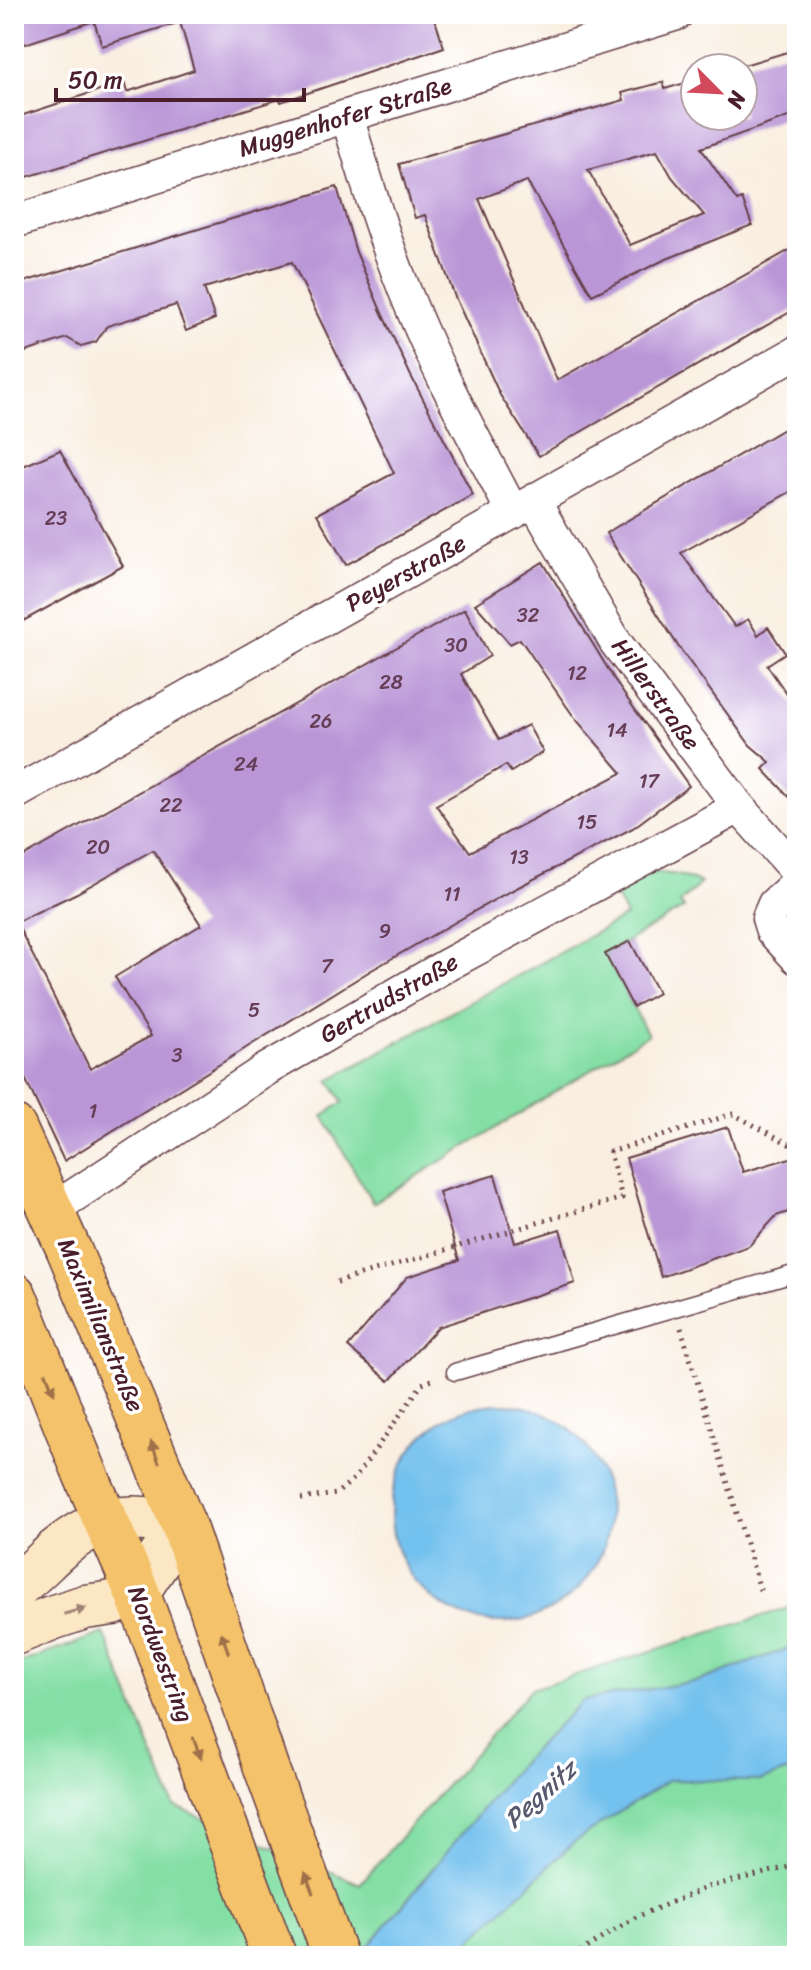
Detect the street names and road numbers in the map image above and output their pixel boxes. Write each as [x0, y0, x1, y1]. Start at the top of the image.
street label: Muggenhofer Straße [233, 64, 457, 169]
street label: Peyerstraße [338, 522, 474, 624]
street label: Hillerstraße [600, 628, 712, 760]
street label: Gertrudstraße [312, 941, 466, 1055]
street label: Maximilianstraße [45, 1231, 157, 1419]
street label: Nordwestring [116, 1580, 206, 1728]

